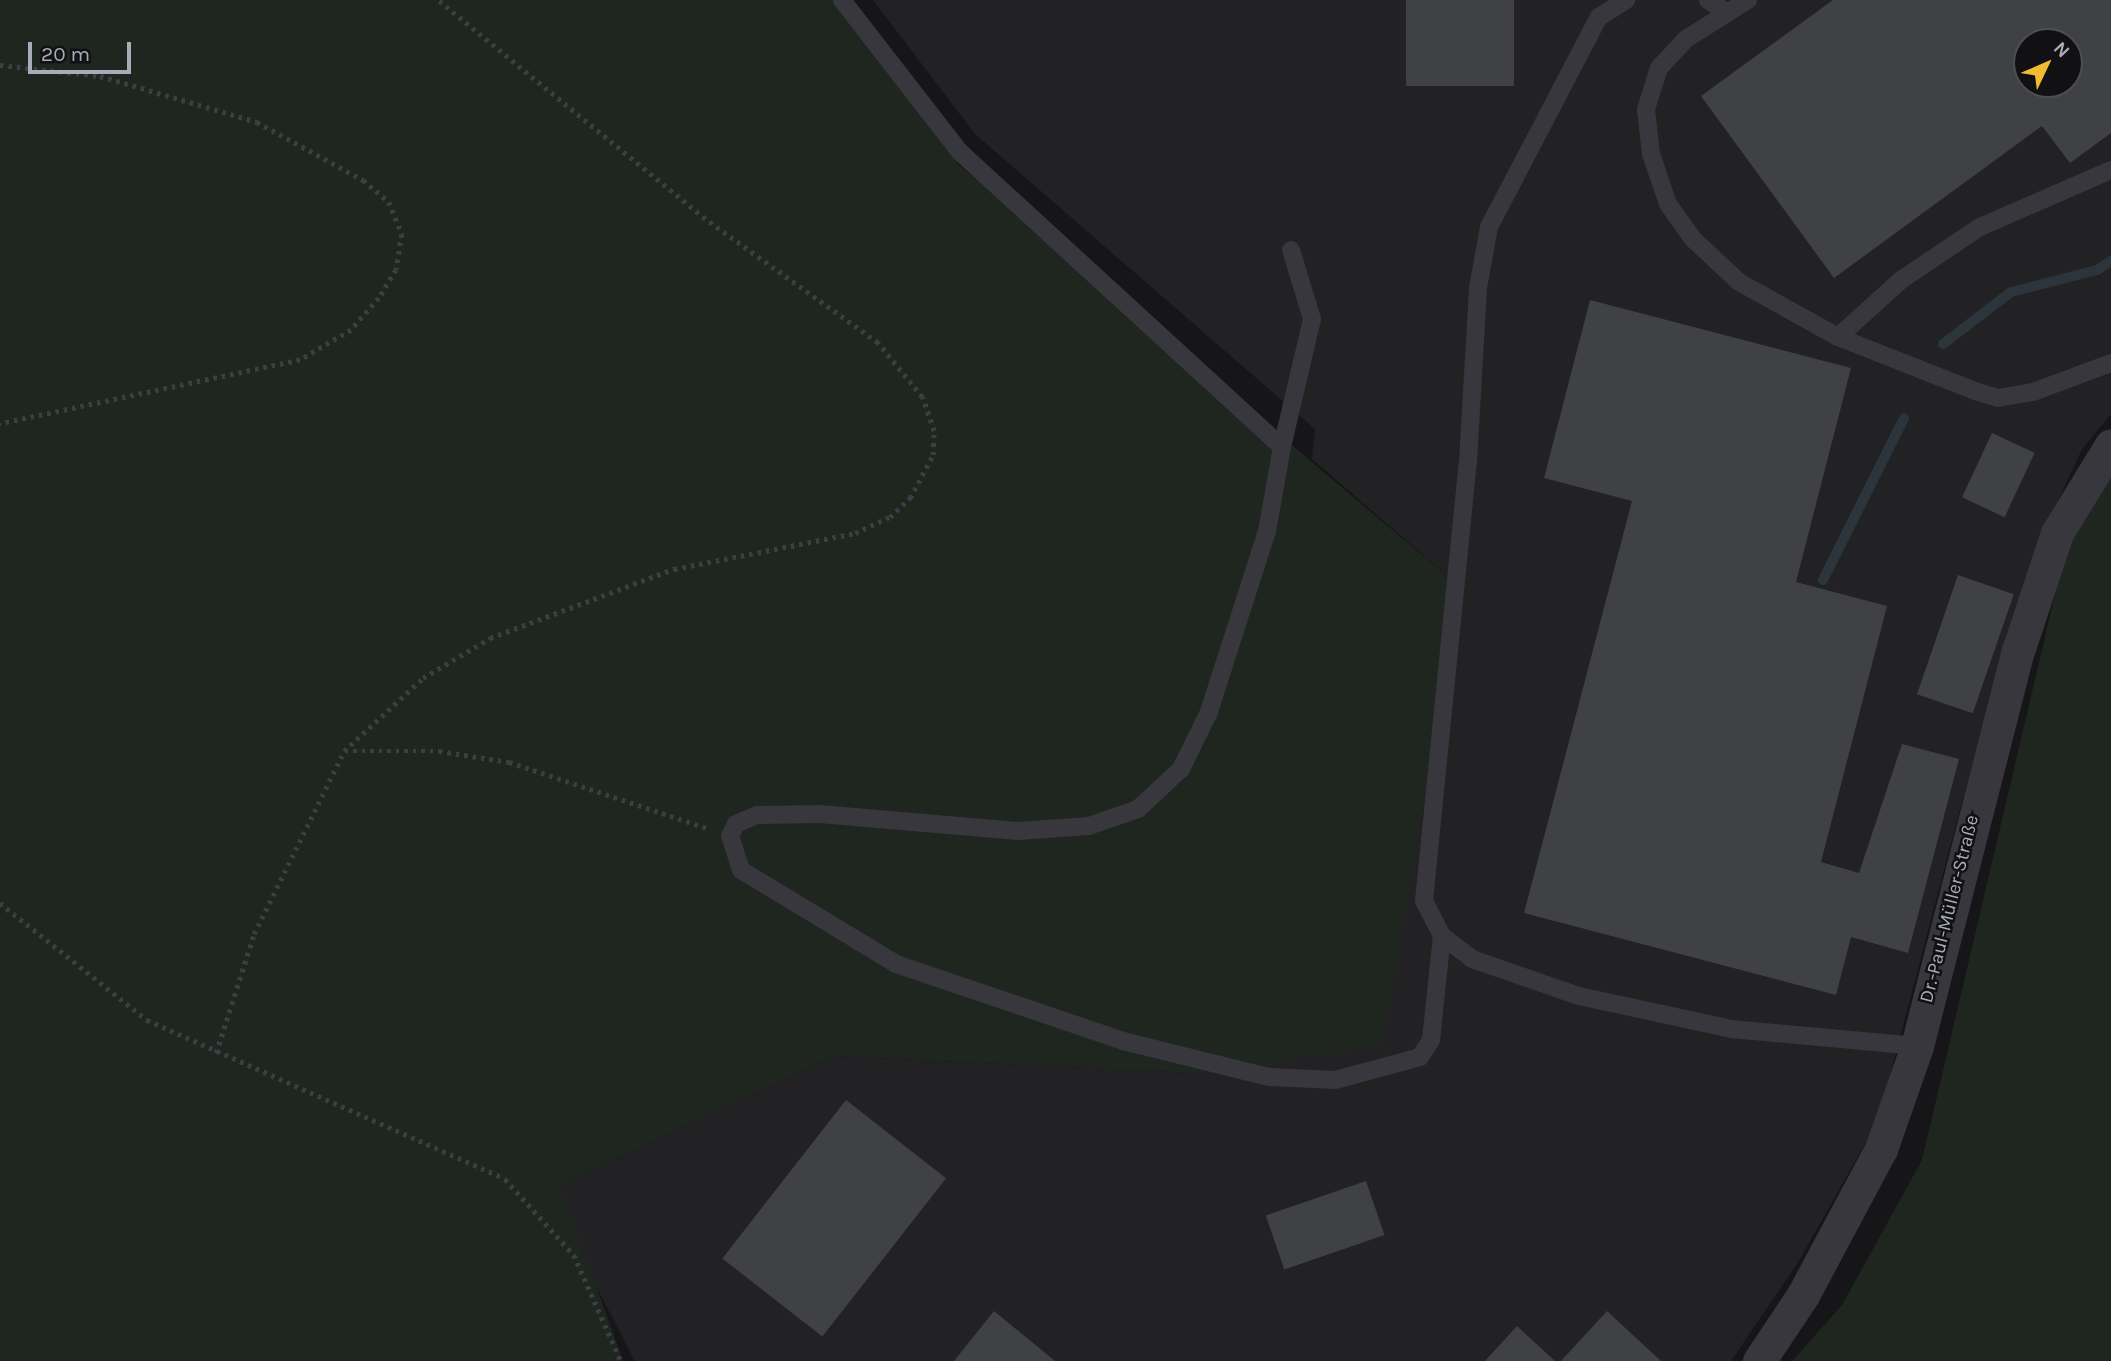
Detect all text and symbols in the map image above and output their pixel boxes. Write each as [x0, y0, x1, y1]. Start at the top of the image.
scale bar [32, 28, 135, 72]
north arrow [2013, 28, 2083, 98]
text: N [2049, 37, 2074, 62]
text: 20 m [41, 42, 90, 66]
street label: Dr.-Paul-Müller-Straße [1916, 813, 1984, 1005]

